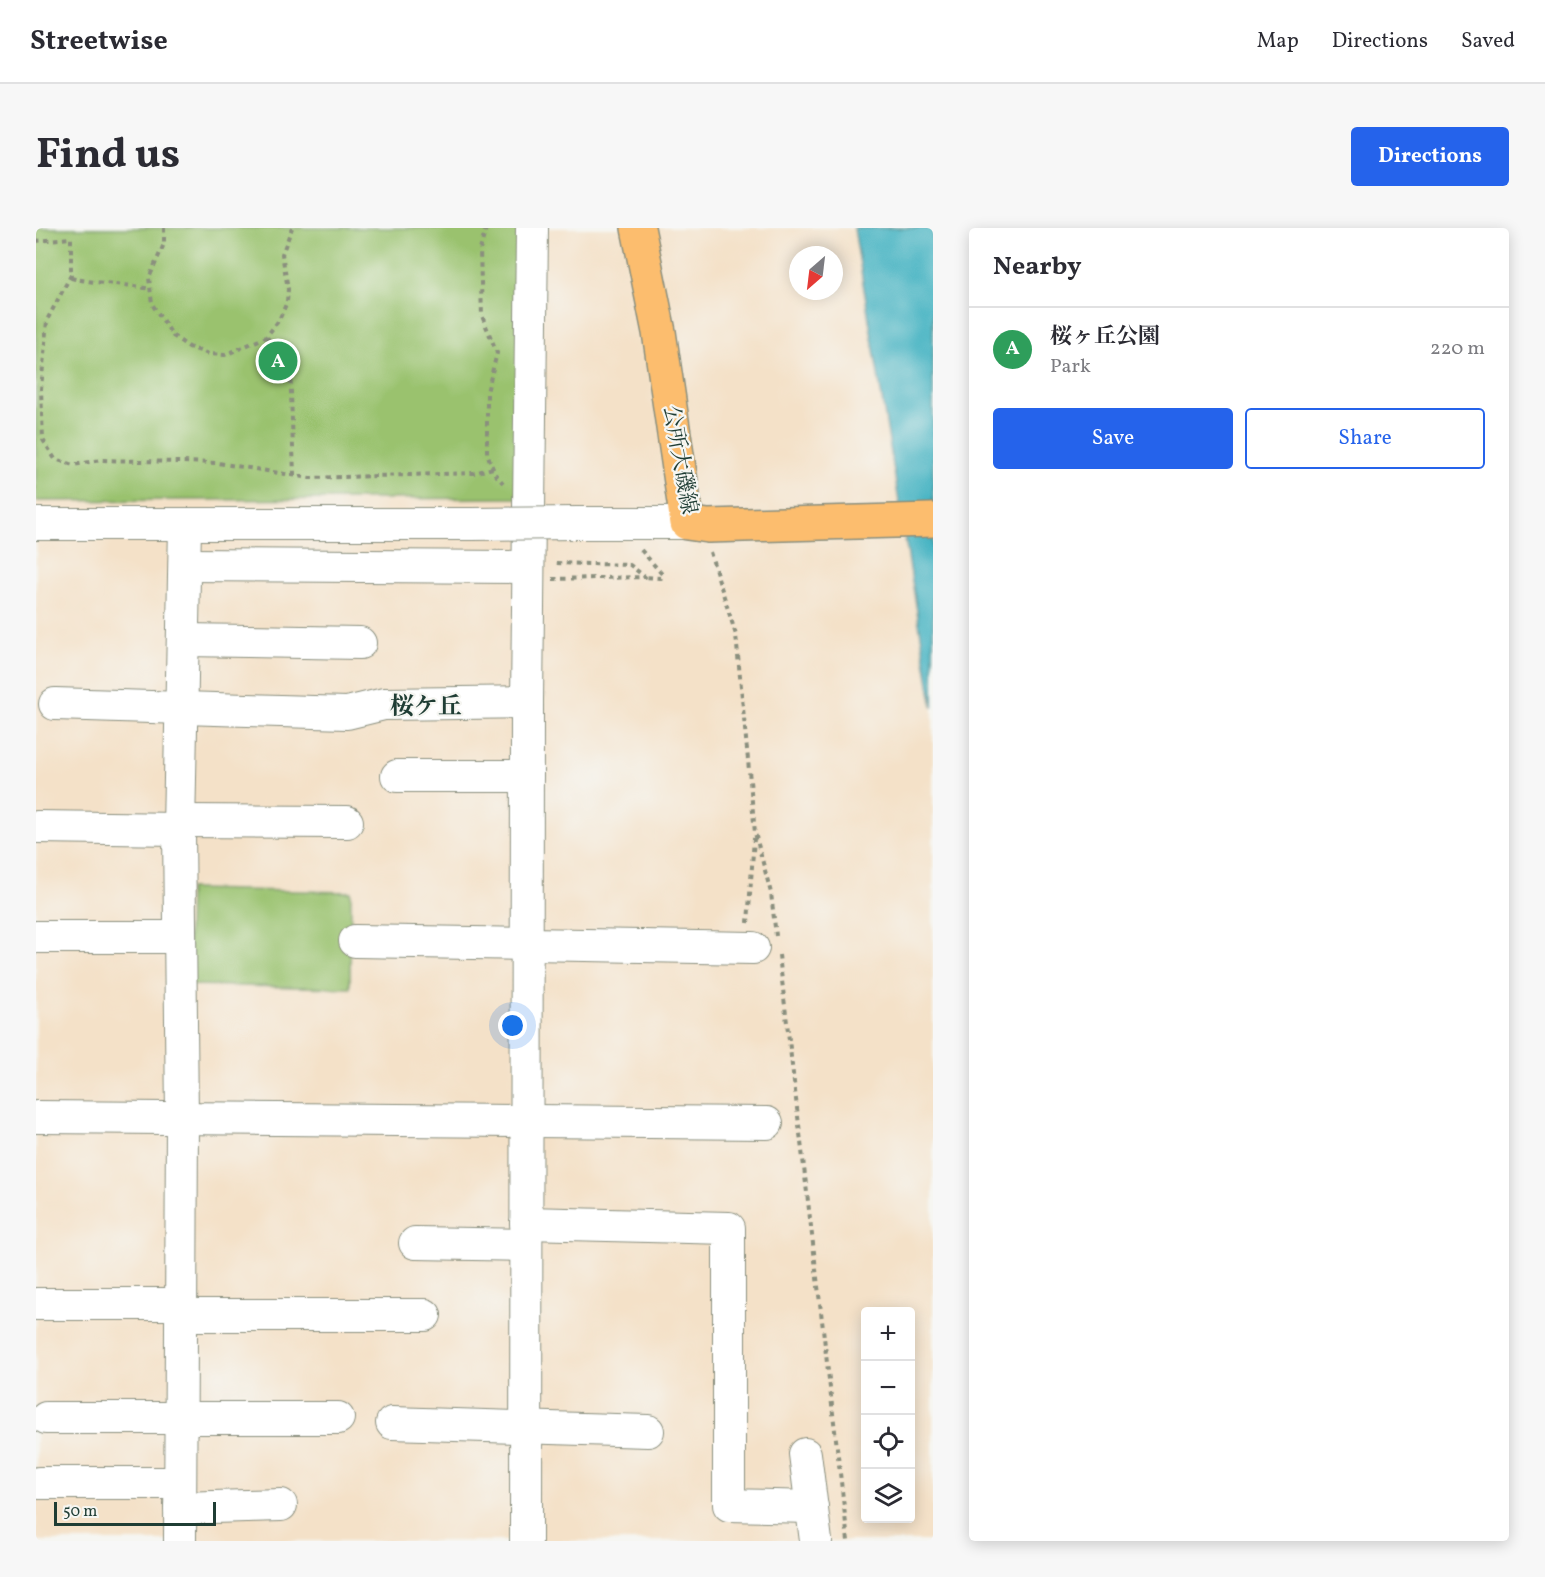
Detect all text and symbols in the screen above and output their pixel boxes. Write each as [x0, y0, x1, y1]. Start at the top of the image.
text: Streetwise [30, 22, 168, 61]
text: Map [1257, 27, 1299, 56]
text: Directions [1332, 27, 1428, 56]
text: Saved [1461, 27, 1515, 56]
text: Find us [36, 127, 180, 186]
button: Directions [1351, 127, 1509, 186]
north arrow [789, 246, 843, 300]
text: Nearby [993, 249, 1082, 285]
text: 桜ヶ丘公園 [1050, 322, 1160, 353]
text: A [1005, 335, 1020, 363]
text: 220 m [1430, 335, 1485, 363]
pin: A [258, 338, 298, 384]
text: Park [1050, 353, 1091, 381]
street label: 公所大磯線 [654, 403, 704, 517]
button: Save [993, 408, 1233, 469]
button: Share [1245, 408, 1485, 469]
district label: 桜ケ丘 [390, 691, 462, 725]
your location [498, 1011, 527, 1040]
map controls [861, 1307, 915, 1523]
button: + [861, 1307, 915, 1361]
button: − [861, 1361, 915, 1415]
button: locate [861, 1415, 915, 1469]
button: layers [861, 1469, 915, 1523]
scale bar [54, 1499, 216, 1526]
text: 50 m [63, 1501, 97, 1523]

